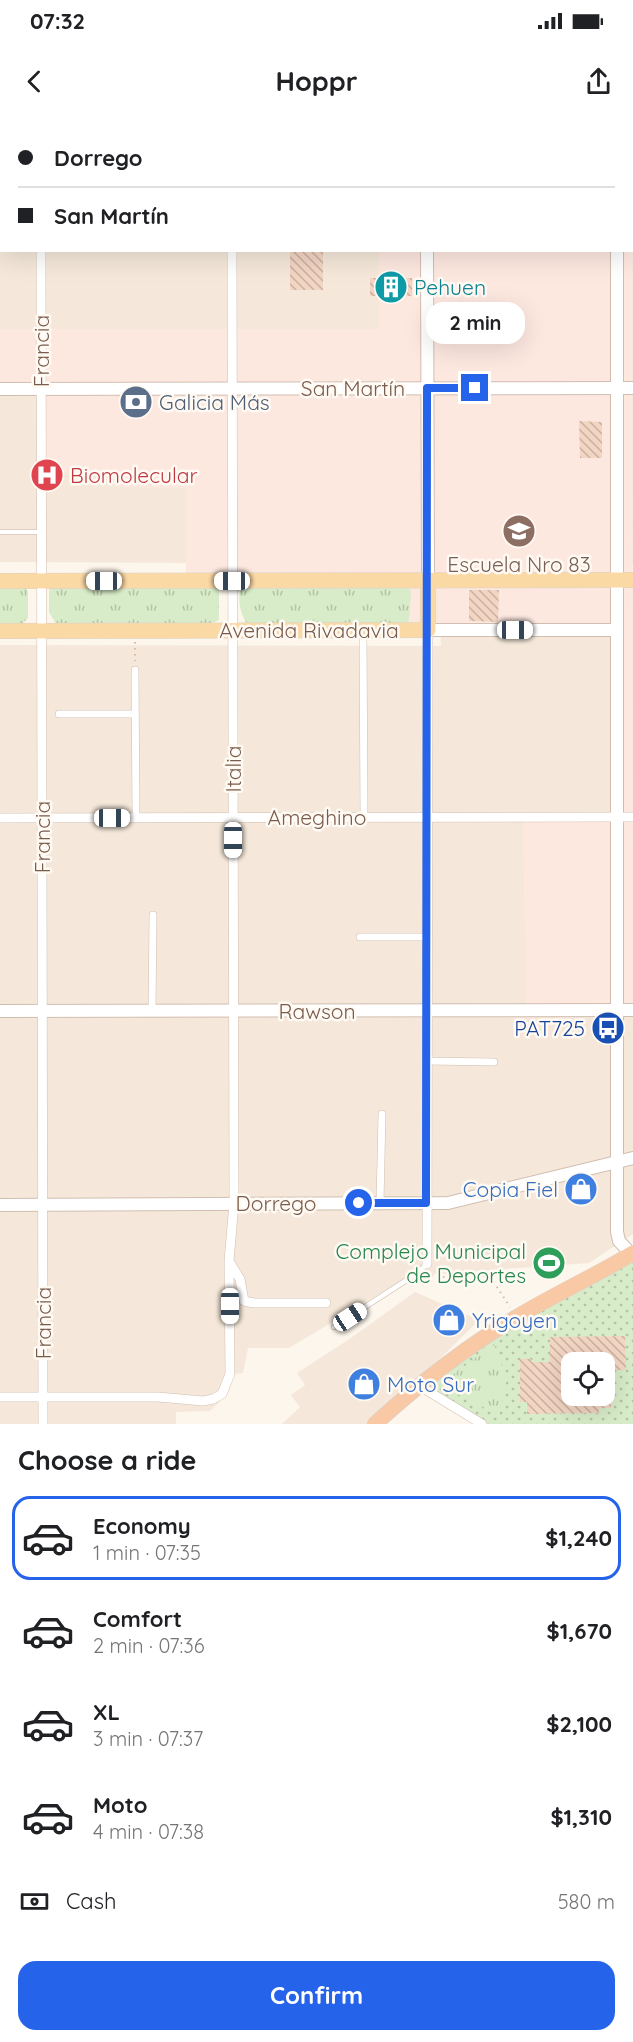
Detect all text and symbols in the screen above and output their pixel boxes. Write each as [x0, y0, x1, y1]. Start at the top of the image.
text: 07:32 [30, 7, 85, 35]
text: Hoppr [276, 64, 357, 98]
icon: back [18, 65, 51, 98]
icon: share [582, 65, 615, 98]
text: Dorrego [54, 144, 142, 172]
text: San Martín [54, 202, 169, 230]
building icon: Pehuen [373, 269, 409, 305]
place label: Pehuen [414, 274, 486, 300]
callout: 2 min [426, 301, 524, 343]
text: 2 min [449, 310, 502, 335]
street label: Francia [28, 315, 54, 387]
route end [461, 374, 488, 401]
street label: San Martín [301, 375, 405, 401]
bank icon: Galicia Más [118, 384, 154, 420]
place label: Galicia Más [159, 389, 270, 415]
hospital icon: Biomolecular [29, 457, 65, 493]
place label: Biomolecular [70, 462, 198, 488]
school or university icon: Escuela Nro 83 [501, 513, 537, 549]
place label: Escuela Nro 83 [447, 551, 591, 577]
car [86, 572, 122, 590]
car [214, 572, 250, 590]
street label: Avenida Rivadavia [219, 617, 399, 643]
car [497, 621, 533, 639]
street label: Italia [220, 745, 246, 793]
street label: Francia [29, 801, 55, 873]
street label: Ameghino [268, 804, 366, 830]
car [94, 809, 130, 827]
car [224, 822, 242, 858]
street label: Rawson [278, 998, 356, 1024]
bus stop icon: PAT725 [590, 1010, 626, 1046]
place label: PAT725 [514, 1015, 585, 1041]
shop icon: Copia Fiel [563, 1171, 599, 1207]
place label: Copia Fiel [463, 1176, 558, 1202]
route start [345, 1189, 372, 1216]
street label: Dorrego [236, 1190, 316, 1216]
place label: Complejo Municipal de Deportes [336, 1238, 526, 1288]
sports icon: Complejo Municipal de Deportes [531, 1245, 567, 1281]
street label: Francia [30, 1287, 56, 1359]
car [221, 1288, 239, 1324]
car [330, 1300, 370, 1334]
shop icon: Yrigoyen [431, 1302, 467, 1338]
place label: Yrigoyen [472, 1307, 557, 1333]
map controls [561, 1352, 615, 1406]
button: locate [561, 1352, 615, 1406]
shop icon: Moto Sur [346, 1366, 382, 1402]
place label: Moto Sur [387, 1371, 474, 1397]
text: Choose a ride [18, 1443, 196, 1477]
icon: car [21, 1511, 75, 1565]
text: Economy [93, 1512, 191, 1540]
text: $1,240 [545, 1524, 612, 1552]
text: 1 min · 07:35 [93, 1540, 201, 1565]
icon: car [21, 1604, 75, 1658]
text: Comfort [93, 1605, 182, 1633]
text: $1,670 [547, 1617, 612, 1645]
text: 2 min · 07:36 [93, 1633, 204, 1658]
icon: car [21, 1697, 75, 1751]
text: XL [93, 1698, 120, 1726]
text: $2,100 [546, 1710, 612, 1738]
text: 3 min · 07:37 [93, 1726, 203, 1751]
icon: car [21, 1790, 75, 1844]
text: Moto [93, 1791, 147, 1819]
text: $1,310 [550, 1803, 612, 1831]
text: 4 min · 07:38 [93, 1819, 204, 1844]
icon: cash [18, 1885, 51, 1918]
text: Cash [66, 1887, 117, 1915]
text: 580 m [558, 1889, 615, 1914]
button: Confirm [18, 1961, 615, 2030]

